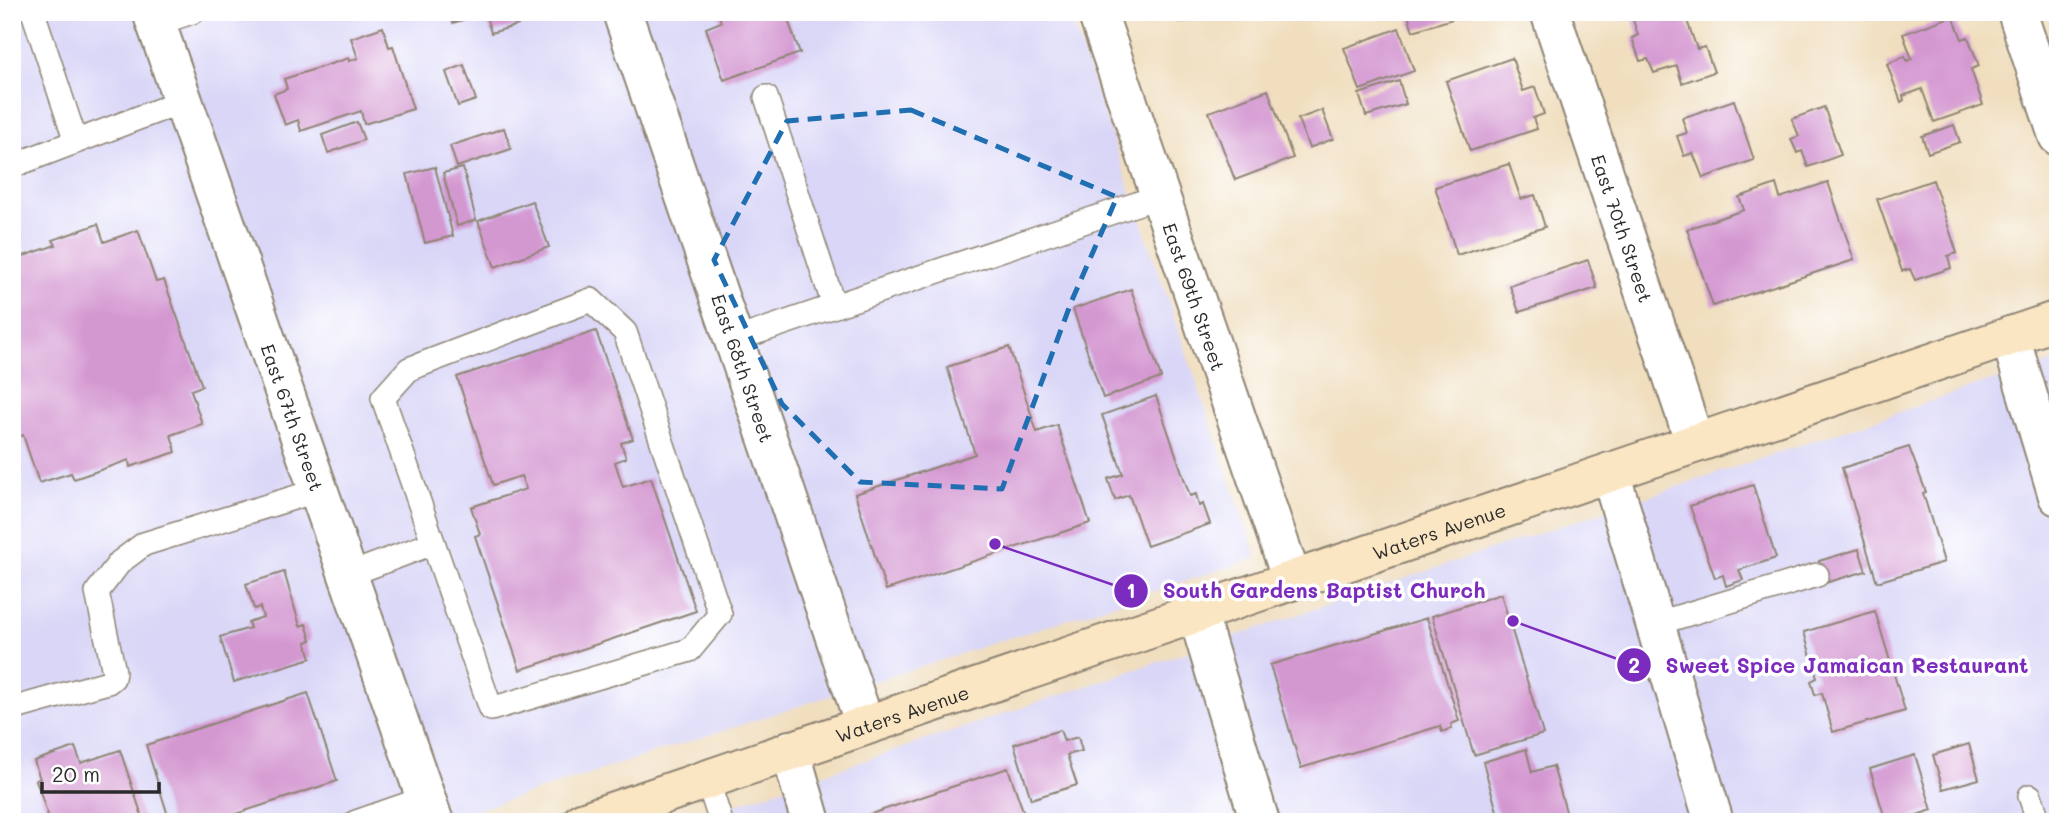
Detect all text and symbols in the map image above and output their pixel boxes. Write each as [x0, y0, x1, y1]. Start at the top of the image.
street label: East 70th Street [1586, 151, 1659, 305]
street label: East 69th Street [1158, 219, 1232, 374]
street label: East 68th Street [706, 290, 780, 445]
street label: East 67th Street [256, 340, 330, 494]
street label: Waters Avenue [1369, 496, 1509, 565]
callout: South Gardens Baptist Church [1113, 570, 1499, 612]
text: 1 [1126, 576, 1136, 603]
text: South Gardens Baptist Church [1163, 576, 1485, 603]
callout: Sweet Spice Jamaican Restaurant [1617, 644, 2043, 686]
text: 2 [1628, 651, 1640, 678]
text: Sweet Spice Jamaican Restaurant [1666, 651, 2028, 678]
street label: Waters Avenue [832, 679, 972, 747]
scale bar [42, 750, 159, 794]
text: 20 m [52, 760, 100, 787]

